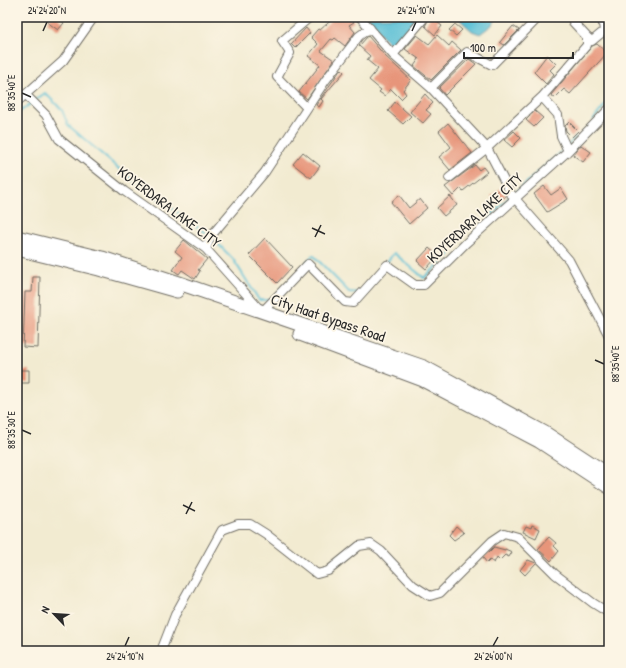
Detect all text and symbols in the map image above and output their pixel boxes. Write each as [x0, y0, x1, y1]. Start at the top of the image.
text: 24°24'20"N [28, 4, 66, 17]
text: 24°24'10"N [397, 4, 435, 17]
scale bar [464, 34, 573, 60]
text: 100 m [470, 39, 496, 56]
text: 88°35'40"E [5, 74, 18, 112]
street label: KOYERDARA LAKE CITY [113, 161, 226, 253]
street label: KOYERDARA LAKE CITY [422, 167, 528, 268]
street label: City Haat Bypass Road [268, 288, 388, 347]
text: 88°35'40"E [609, 345, 622, 383]
text: 88°35'30"E [5, 411, 18, 449]
north arrow [34, 594, 74, 634]
text: N [37, 604, 53, 615]
text: 24°24'10"N [106, 650, 144, 663]
text: 24°24'00"N [474, 650, 512, 663]

